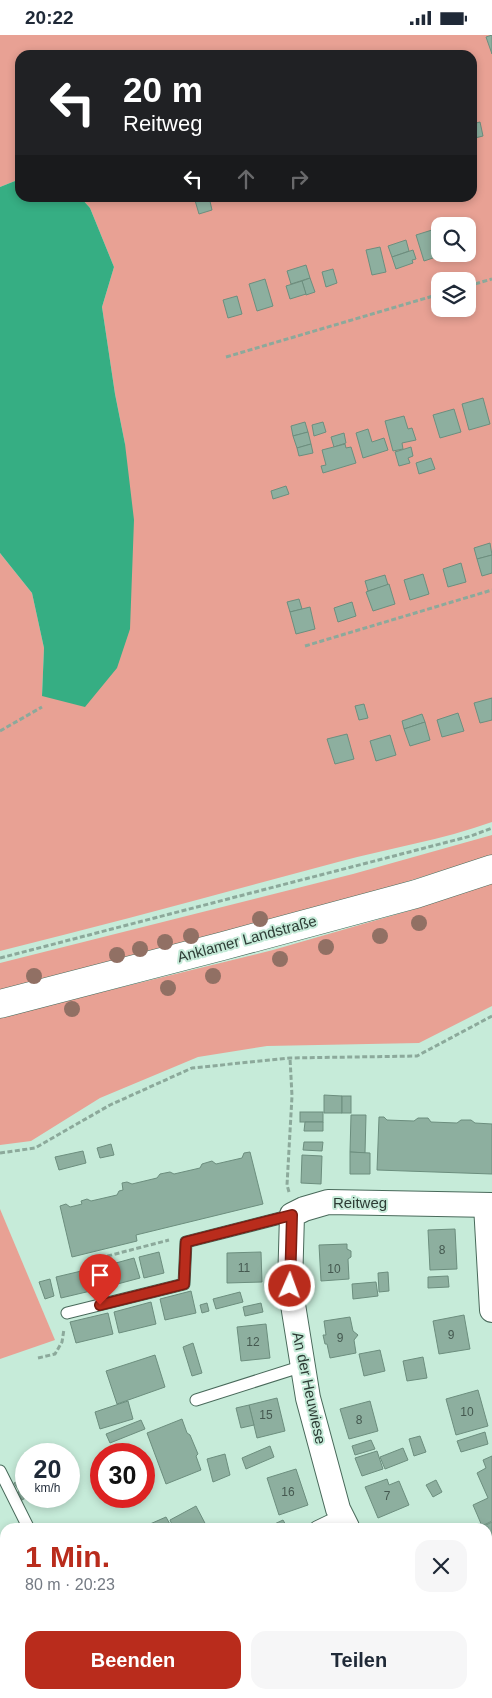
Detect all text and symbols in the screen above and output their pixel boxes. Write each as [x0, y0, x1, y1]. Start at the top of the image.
text: 20:22 [25, 7, 74, 28]
icon: left [40, 70, 105, 135]
text: 20 m [123, 70, 203, 109]
text: Reitweg [123, 111, 202, 136]
icon: left [179, 165, 207, 193]
icon: ahead [232, 165, 260, 193]
icon: right [285, 165, 313, 193]
map controls [431, 217, 476, 317]
button: search [431, 217, 476, 262]
button: layers [431, 272, 476, 317]
street label: Anklamer Landstraße [175, 912, 318, 965]
street label: Reitweg [333, 1194, 387, 1211]
house number: 8 [439, 1243, 446, 1257]
pin [79, 1254, 121, 1305]
position arrow [263, 1259, 315, 1311]
icon: arrive [86, 1261, 114, 1289]
house number: 11 [238, 1261, 251, 1275]
house number: 10 [327, 1262, 341, 1276]
house number: 9 [448, 1328, 455, 1342]
street label: An der Heuwiese [289, 1330, 330, 1446]
house number: 9 [337, 1331, 344, 1345]
house number: 12 [246, 1335, 260, 1349]
house number: 10 [460, 1405, 474, 1419]
house number: 15 [259, 1408, 273, 1422]
house number: 8 [356, 1413, 363, 1427]
speed limit sign: 30 [90, 1443, 155, 1508]
text: 20 [34, 1455, 61, 1483]
text: km/h [34, 1481, 61, 1495]
house number: 16 [281, 1485, 295, 1499]
house number: 7 [384, 1489, 391, 1503]
text: 1 Min. [25, 1540, 110, 1573]
button: close [415, 1540, 467, 1592]
text: 80 m · 20:23 [25, 1576, 115, 1593]
button: Beenden [25, 1631, 241, 1689]
button: Teilen [251, 1631, 467, 1689]

